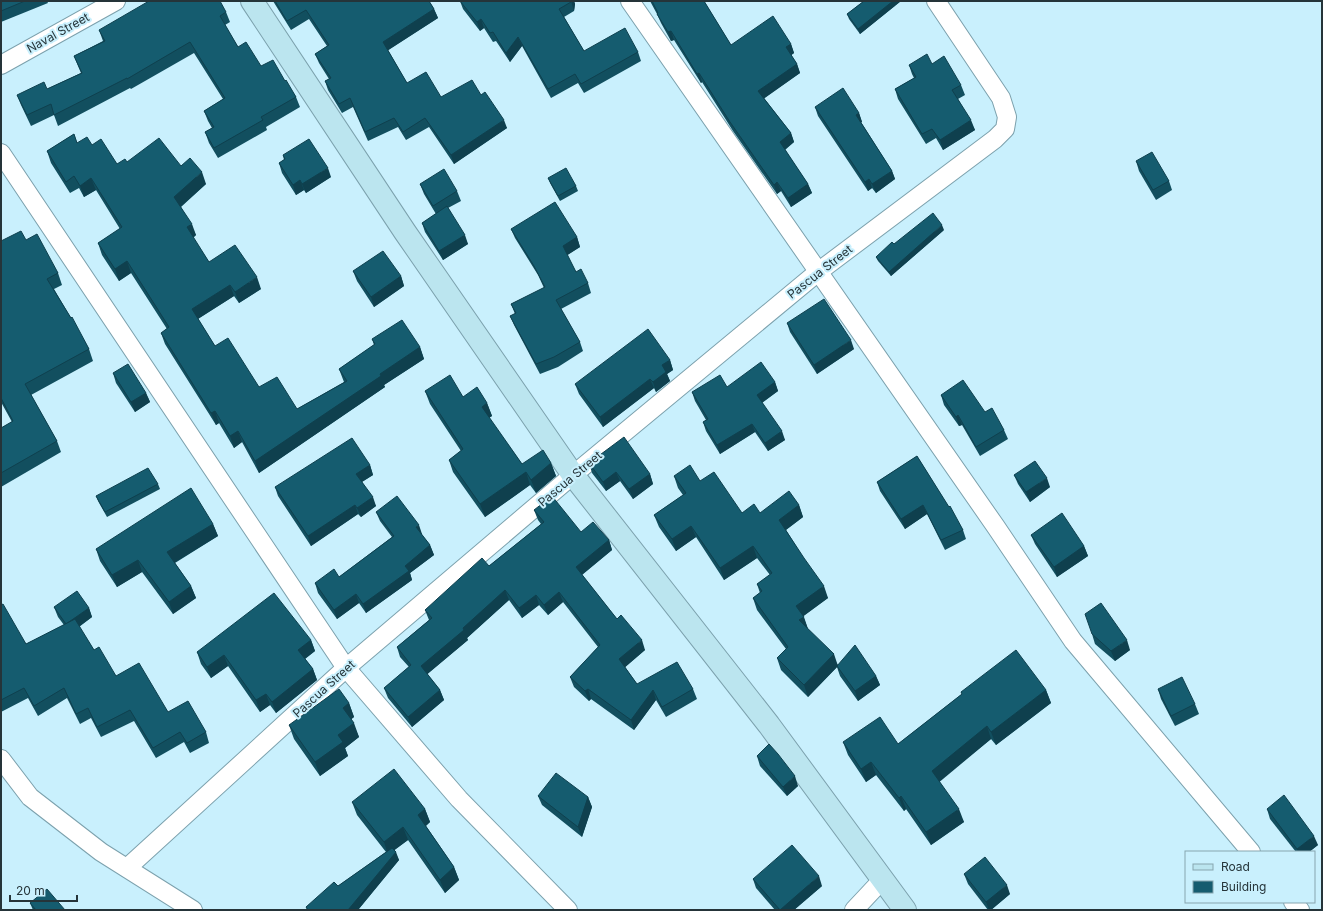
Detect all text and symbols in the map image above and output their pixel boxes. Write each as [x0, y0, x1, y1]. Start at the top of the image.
street label: Naval Street [24, 9, 92, 56]
street label: Pascua Street [784, 241, 855, 302]
street label: Pascua Street [535, 448, 605, 510]
street label: Pascua Street [289, 657, 358, 721]
legend [1185, 851, 1315, 903]
text: Road [1221, 859, 1250, 874]
scale bar [10, 877, 77, 903]
text: Building [1221, 879, 1266, 894]
text: 20 m [16, 883, 45, 898]

